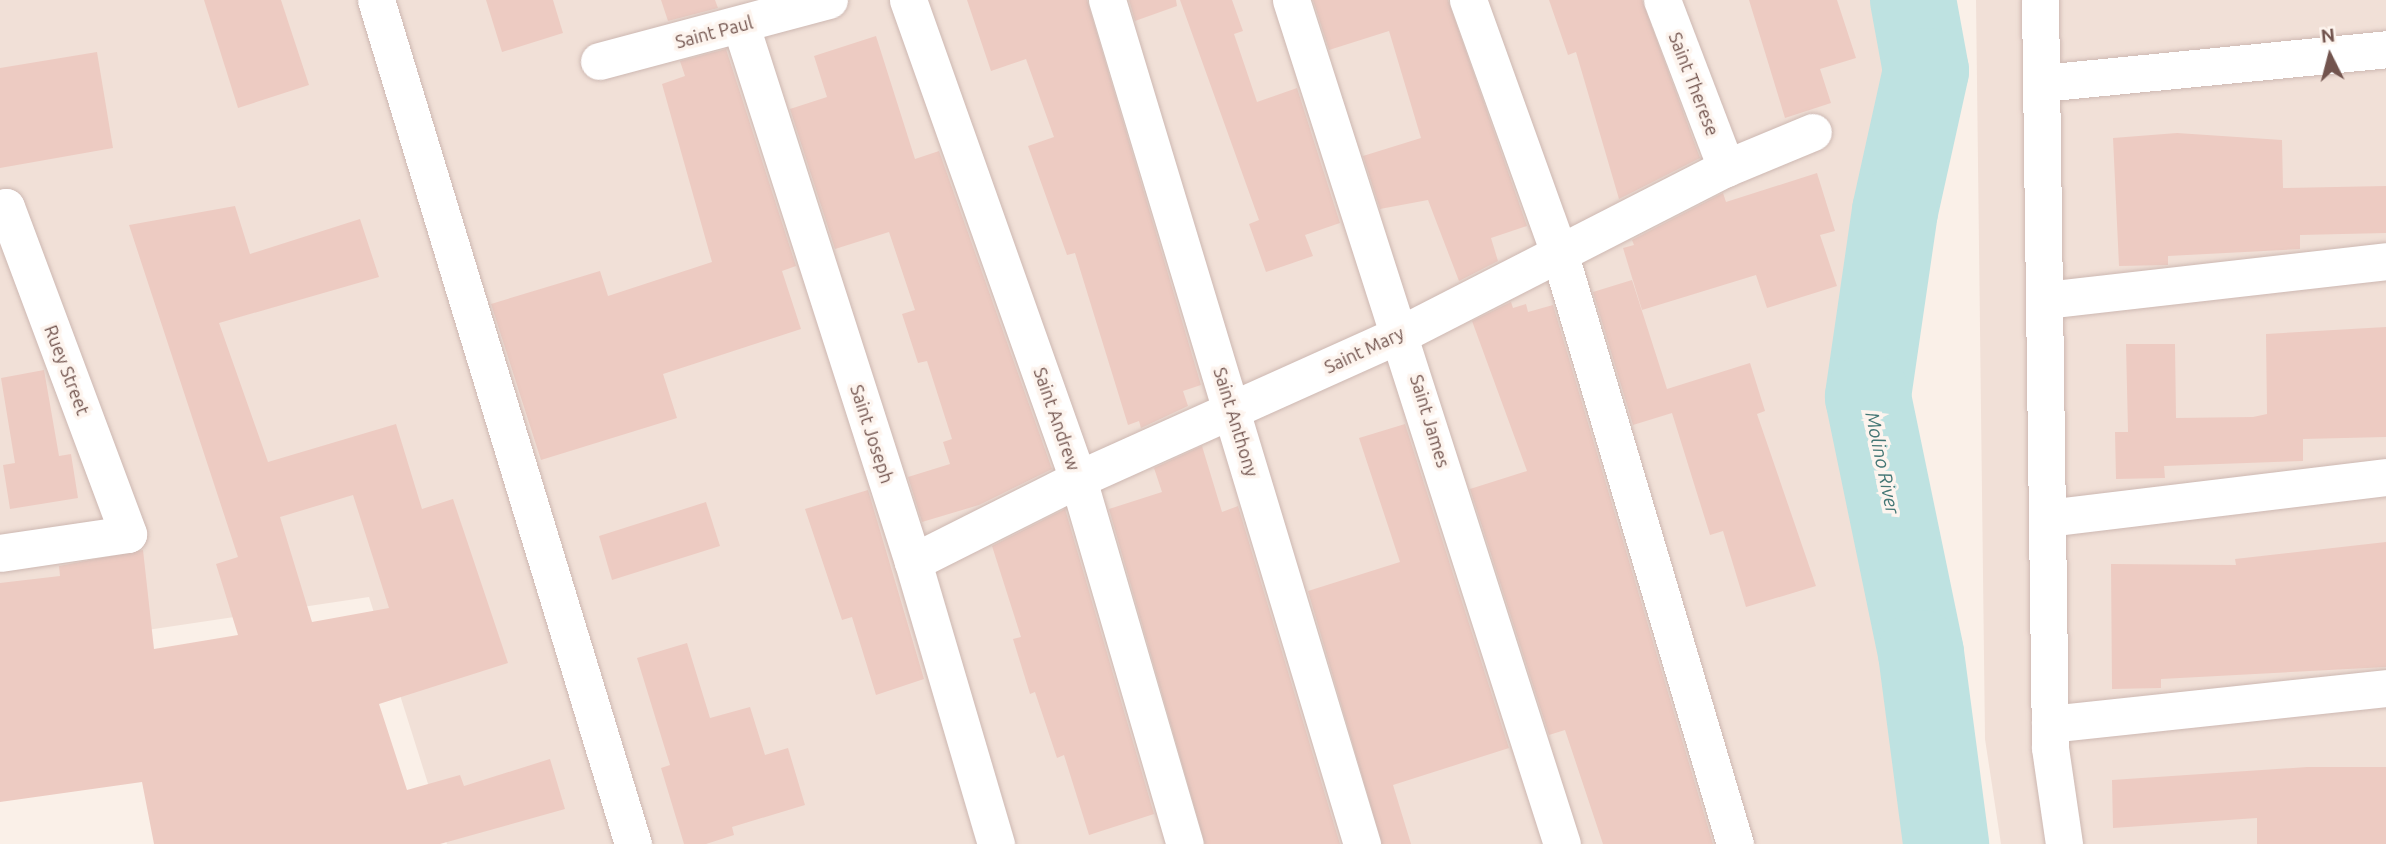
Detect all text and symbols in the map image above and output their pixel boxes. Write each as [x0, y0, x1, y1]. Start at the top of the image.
street label: Saint Paul [673, 11, 755, 53]
north arrow [2295, 21, 2365, 91]
text: N [2320, 23, 2336, 47]
street label: Saint Therese [1664, 29, 1724, 139]
street label: Ruey Street [40, 322, 94, 418]
street label: Saint Mary [1321, 322, 1407, 378]
street label: Saint Andrew [1029, 365, 1085, 473]
street label: Saint Anthony [1209, 365, 1263, 479]
street label: Saint James [1406, 372, 1454, 470]
street label: Saint Joseph [846, 382, 898, 486]
water label: Molino River [1860, 410, 1904, 516]

